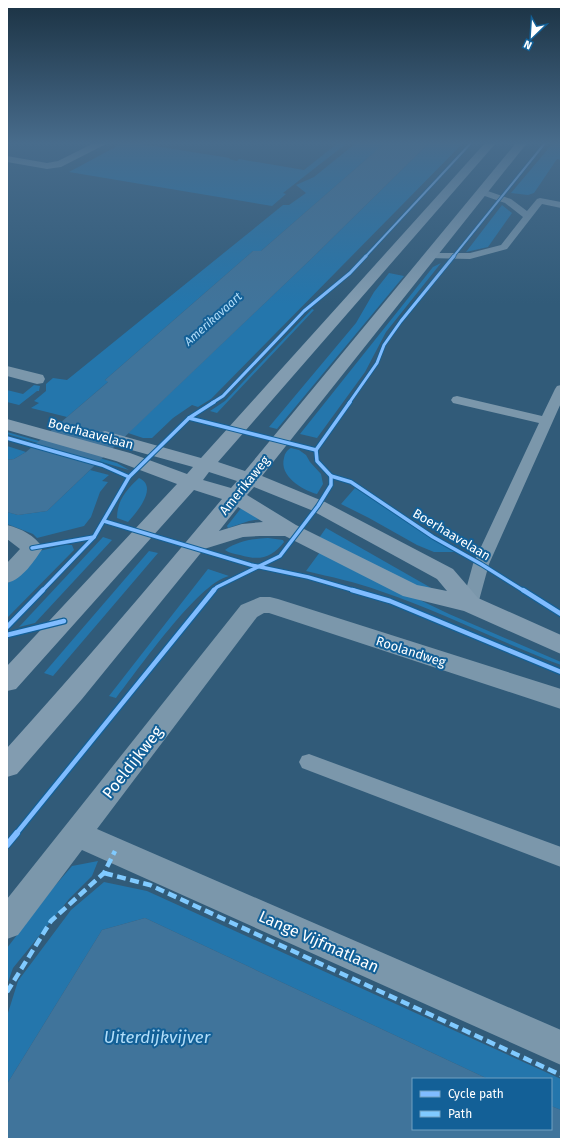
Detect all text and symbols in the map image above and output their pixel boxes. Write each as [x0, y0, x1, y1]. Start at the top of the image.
north arrow [512, 16, 552, 56]
text: N [522, 37, 534, 52]
water label: Amerikavaart [181, 289, 245, 349]
street label: Boerhaavelaan [46, 415, 135, 452]
street label: Amerikaweg [216, 453, 273, 518]
street label: Boerhaavelaan [410, 505, 493, 564]
street label: Roolandweg [374, 633, 448, 670]
street label: Poeldijkweg [98, 722, 167, 802]
street label: Lange Vijfmatlaan [256, 906, 382, 976]
water label: Uiterdijkvijver [104, 1027, 211, 1048]
legend [412, 1078, 552, 1130]
text: Cycle path [448, 1087, 504, 1101]
text: Path [448, 1107, 472, 1121]

